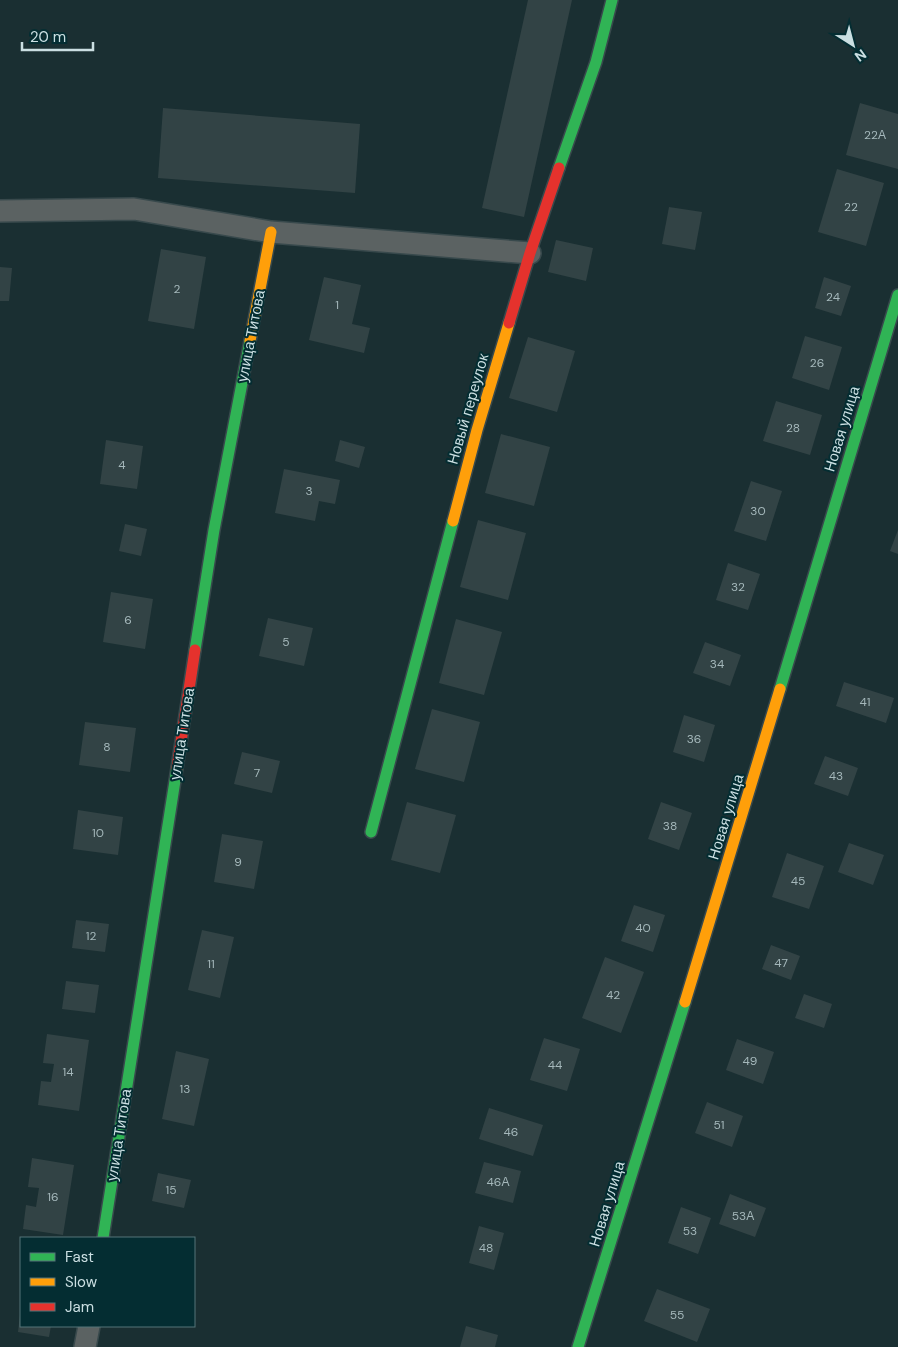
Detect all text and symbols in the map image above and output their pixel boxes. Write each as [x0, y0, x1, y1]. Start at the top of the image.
scale bar [22, 20, 94, 52]
north arrow [828, 20, 878, 70]
text: 20 m [30, 27, 66, 47]
text: N [851, 45, 870, 66]
house number: 22А [864, 127, 886, 143]
house number: 22 [844, 199, 858, 215]
house number: 2 [174, 281, 181, 297]
street label: улица Титова [232, 288, 270, 384]
house number: 24 [826, 289, 840, 305]
house number: 1 [335, 297, 339, 313]
street label: Новый переулок [443, 351, 493, 467]
house number: 26 [810, 355, 824, 371]
street label: Новая улица [819, 383, 865, 474]
house number: 28 [786, 420, 800, 436]
house number: 4 [118, 457, 126, 473]
house number: 3 [305, 483, 313, 499]
house number: 30 [750, 503, 766, 519]
house number: 32 [731, 579, 745, 595]
house number: 6 [124, 612, 132, 628]
house number: 5 [282, 634, 290, 650]
house number: 34 [710, 656, 724, 672]
street label: улица Титова [165, 686, 199, 782]
house number: 41 [859, 694, 871, 710]
house number: 36 [687, 731, 701, 747]
house number: 8 [103, 739, 111, 755]
house number: 7 [254, 765, 260, 781]
house number: 43 [829, 768, 843, 784]
street label: Новая улица [703, 771, 749, 862]
house number: 38 [663, 818, 677, 834]
house number: 10 [92, 825, 104, 841]
house number: 9 [234, 854, 242, 870]
house number: 45 [791, 873, 805, 889]
house number: 40 [635, 920, 651, 936]
house number: 12 [86, 928, 96, 944]
house number: 47 [774, 955, 788, 971]
house number: 11 [207, 956, 215, 972]
house number: 42 [606, 987, 620, 1003]
house number: 49 [743, 1053, 757, 1069]
house number: 44 [548, 1057, 562, 1073]
house number: 14 [62, 1064, 74, 1080]
house number: 13 [180, 1081, 190, 1097]
street label: улица Титова [102, 1087, 136, 1183]
house number: 51 [713, 1117, 725, 1133]
house number: 46 [504, 1124, 518, 1140]
street label: Новая улица [584, 1158, 630, 1249]
house number: 46А [487, 1174, 509, 1190]
house number: 15 [165, 1182, 177, 1198]
house number: 16 [47, 1189, 59, 1205]
house number: 53А [732, 1208, 754, 1224]
house number: 53 [683, 1223, 697, 1239]
legend [20, 1237, 195, 1327]
house number: 48 [479, 1240, 493, 1256]
text: Fast [65, 1247, 94, 1267]
text: Slow [65, 1272, 98, 1292]
text: Jam [65, 1297, 94, 1317]
house number: 55 [670, 1307, 684, 1323]

